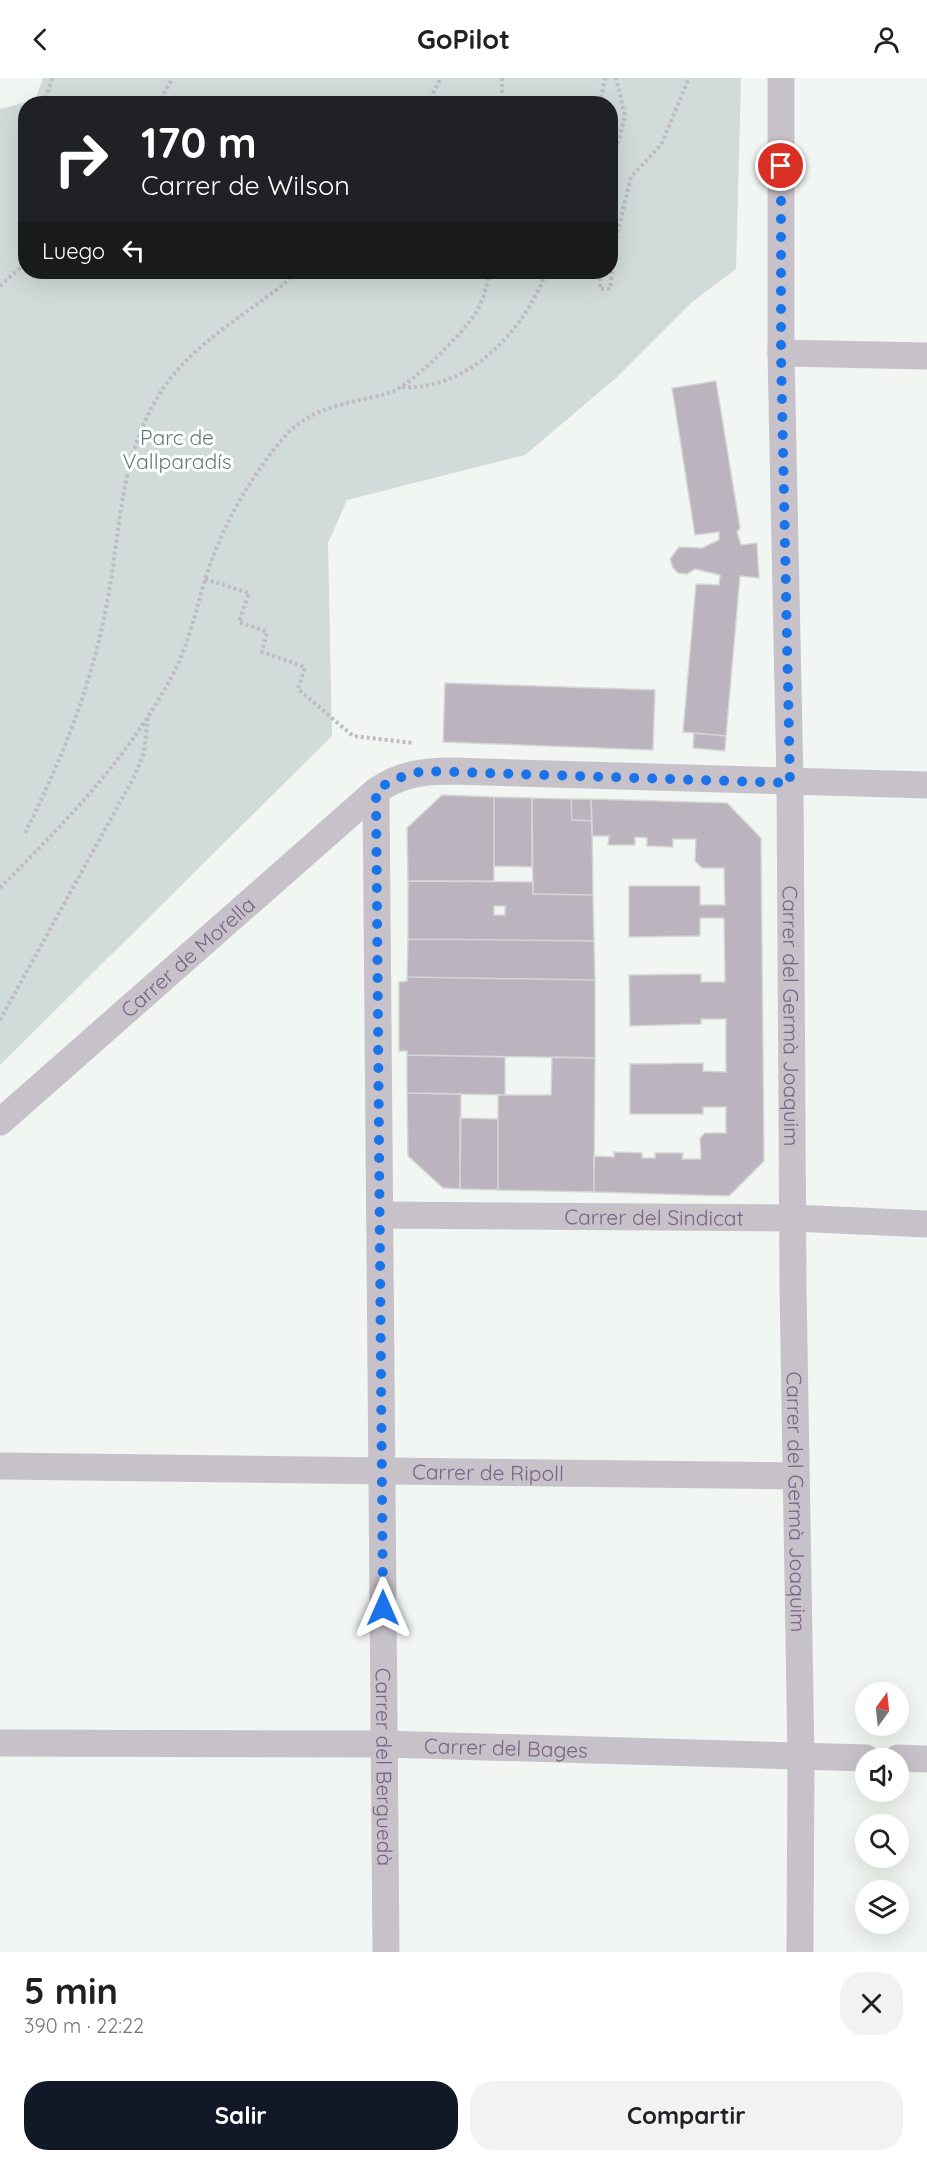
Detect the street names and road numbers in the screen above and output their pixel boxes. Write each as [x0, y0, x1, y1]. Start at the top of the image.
street label: Carrer del Germà Joaquim [778, 885, 805, 1147]
street label: Carrer de Morella [115, 891, 260, 1023]
street label: Carrer del Sindicat [564, 1203, 744, 1231]
street label: Carrer del Germà Joaquim [781, 1371, 812, 1633]
street label: Carrer de Ripoll [412, 1458, 564, 1486]
street label: Carrer del Berguedà [371, 1668, 398, 1866]
street label: Carrer del Bages [424, 1732, 588, 1763]

